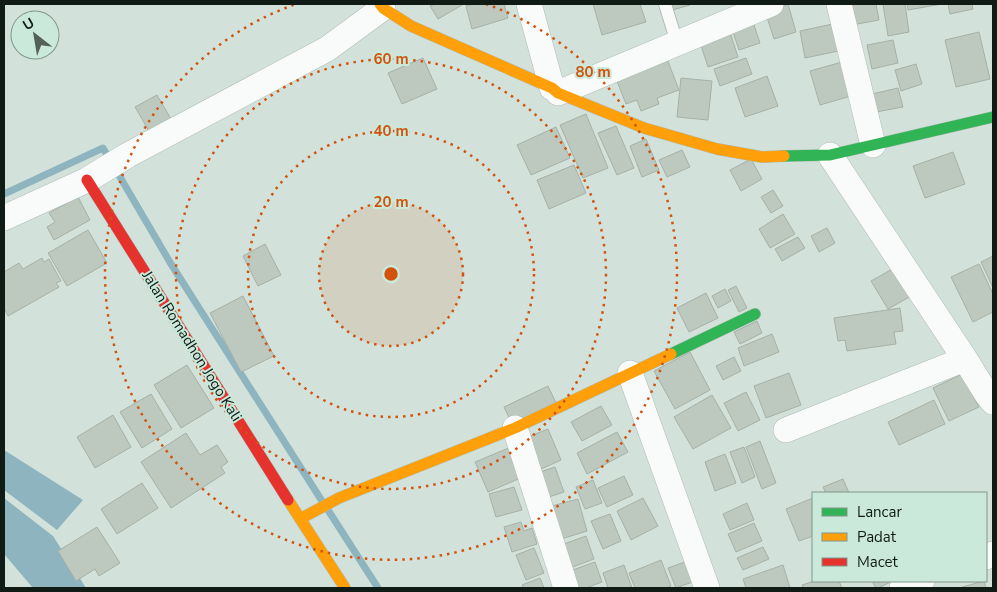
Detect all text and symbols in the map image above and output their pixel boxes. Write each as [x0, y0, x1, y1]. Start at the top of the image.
north arrow [10, 10, 60, 60]
text: U [19, 13, 38, 35]
text: 60 m [373, 49, 409, 69]
text: 80 m [575, 62, 611, 82]
text: 40 m [373, 121, 409, 141]
text: 20 m [373, 192, 409, 212]
centre of rings [382, 265, 400, 283]
street label: Jalan Romadhon Jogo Kali [137, 266, 247, 425]
legend [812, 492, 987, 582]
text: Lancar [857, 502, 902, 522]
text: Padat [857, 527, 897, 547]
text: Macet [857, 552, 899, 572]

